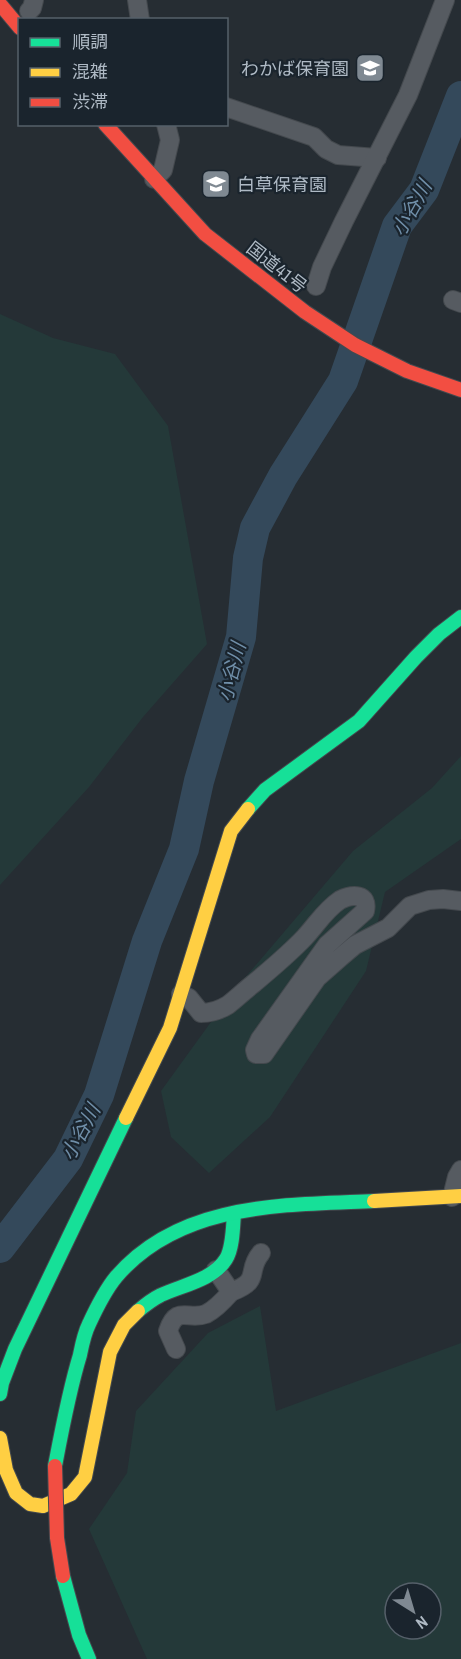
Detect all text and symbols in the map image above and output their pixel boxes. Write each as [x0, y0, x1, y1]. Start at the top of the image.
legend [18, 18, 228, 126]
text: 順調 [72, 29, 108, 54]
school or university icon: わかば保育園 [354, 52, 386, 84]
place label: わかば保育園 [241, 56, 349, 81]
text: 混雑 [72, 59, 108, 84]
text: 渋滞 [72, 89, 108, 114]
school or university icon: 白草保育園 [200, 168, 232, 200]
place label: 白草保育園 [237, 172, 327, 197]
water label: 小谷川 [385, 173, 438, 241]
street label: 国道41号 [242, 235, 312, 299]
water label: 小谷川 [211, 638, 252, 704]
water label: 小谷川 [54, 1097, 107, 1165]
north arrow [383, 1581, 443, 1641]
text: N [412, 1611, 432, 1635]

